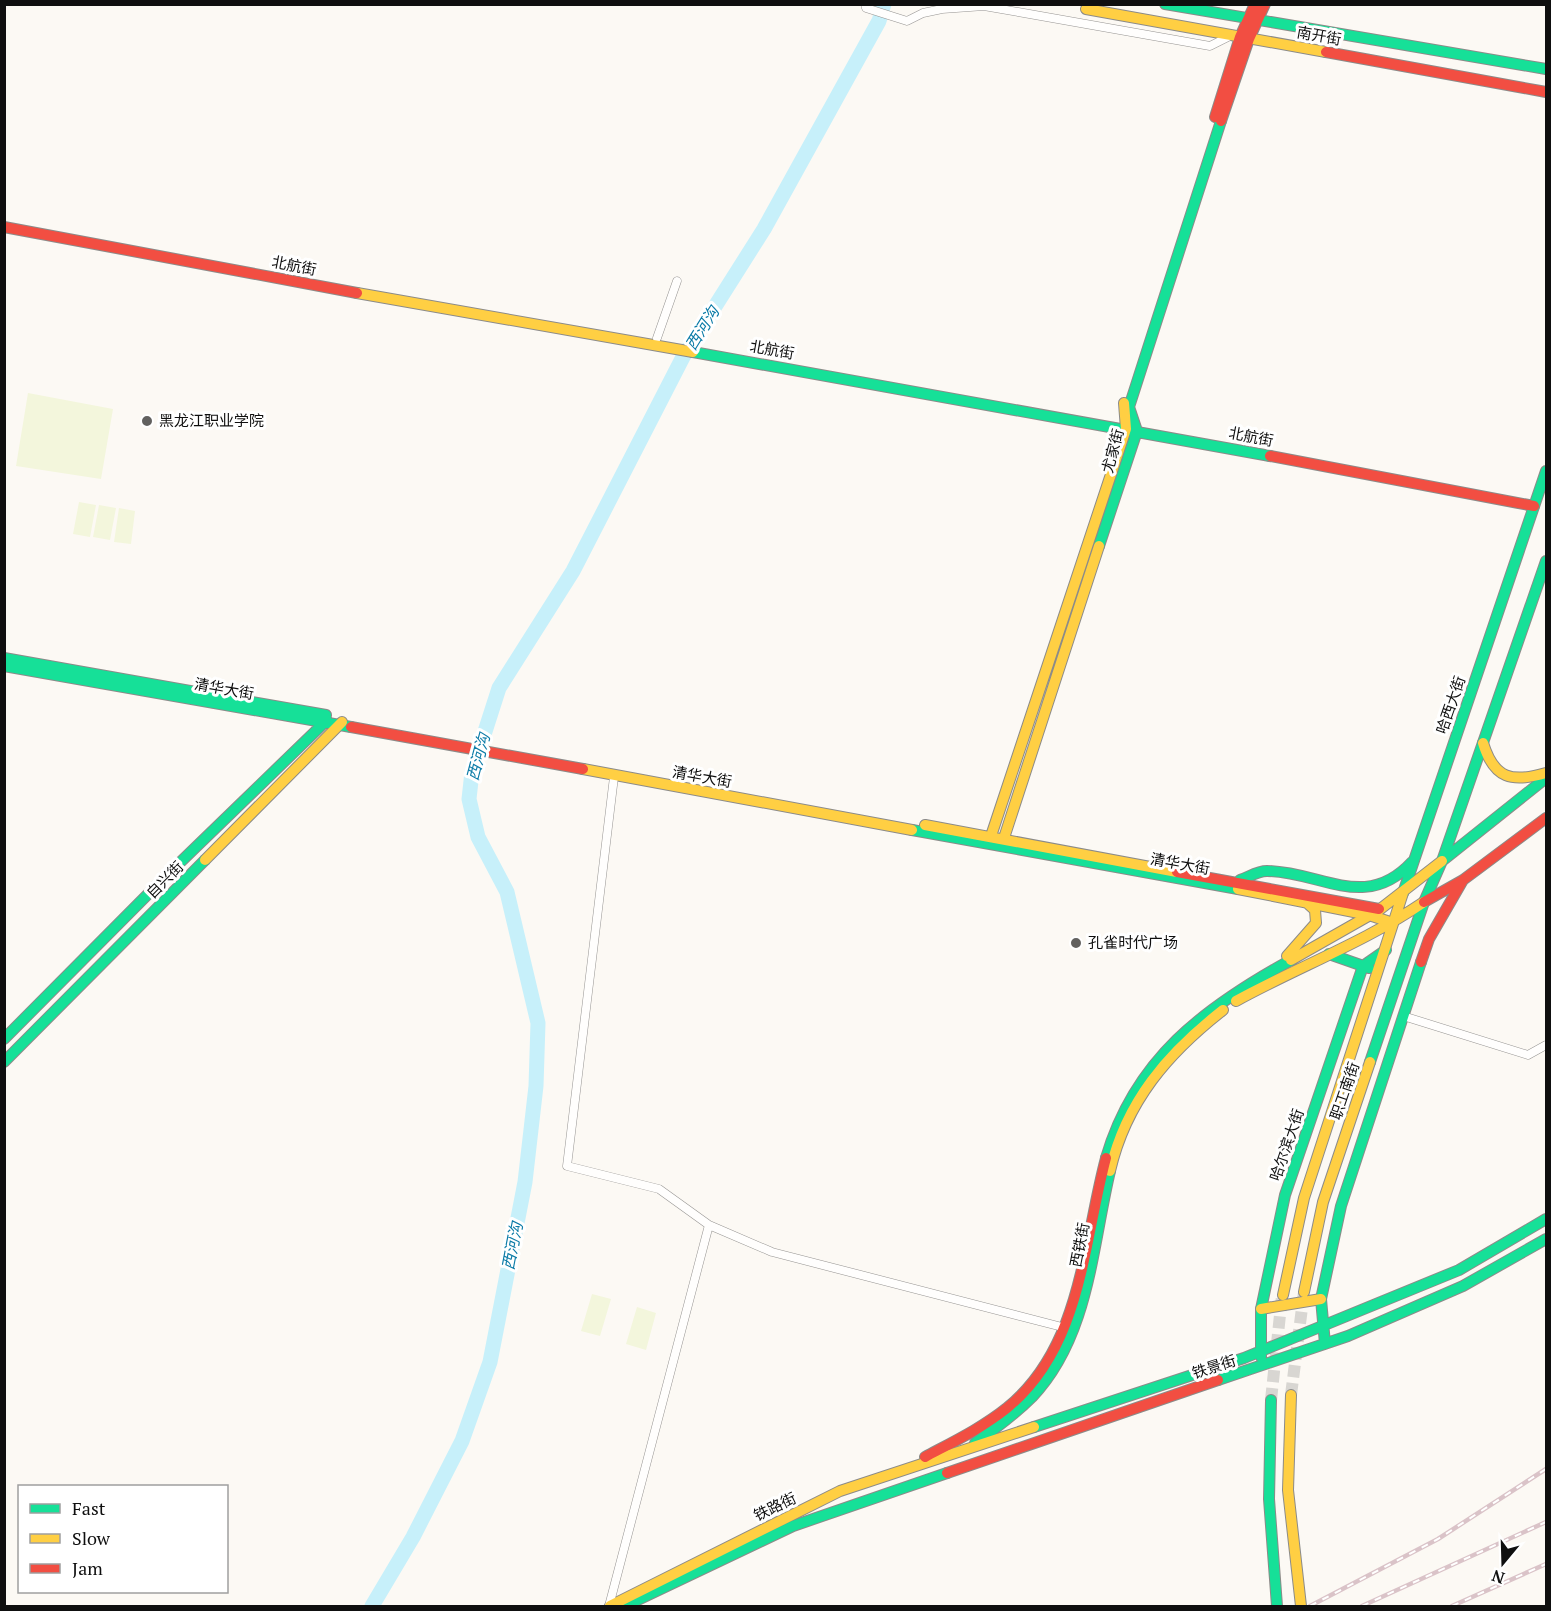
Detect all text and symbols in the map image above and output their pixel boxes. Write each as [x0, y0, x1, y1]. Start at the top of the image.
street label: 南开街 [1295, 21, 1343, 49]
street label: 北航街 [270, 251, 318, 279]
water label: 西河沟 [680, 300, 725, 354]
street label: 北航街 [748, 335, 796, 363]
place label: 黑龙江职业学院 [159, 410, 264, 430]
marker: 黑龙江职业学院 [140, 414, 154, 428]
street label: 北航街 [1227, 422, 1275, 450]
street label: 尤家街 [1097, 426, 1128, 475]
street label: 清华大街 [193, 673, 255, 703]
street label: 哈西大街 [1431, 673, 1469, 736]
water label: 西河沟 [461, 729, 495, 783]
street label: 清华大街 [671, 761, 733, 791]
street label: 清华大街 [1149, 848, 1211, 878]
street label: 自兴街 [141, 856, 187, 902]
place label: 孔雀时代广场 [1088, 932, 1178, 952]
marker: 孔雀时代广场 [1069, 936, 1083, 950]
street label: 职工南街 [1325, 1059, 1363, 1122]
street label: 哈尔滨大街 [1264, 1106, 1308, 1183]
water label: 西河沟 [497, 1218, 528, 1272]
street label: 西铁街 [1065, 1221, 1093, 1269]
street label: 铁景街 [1189, 1350, 1238, 1383]
legend [18, 1485, 228, 1593]
street label: 铁路街 [750, 1487, 799, 1525]
text: Fast [72, 1496, 106, 1520]
text: Slow [72, 1526, 111, 1550]
north arrow [1473, 1533, 1533, 1593]
text: Jam [72, 1556, 103, 1580]
text: N [1489, 1565, 1507, 1590]

